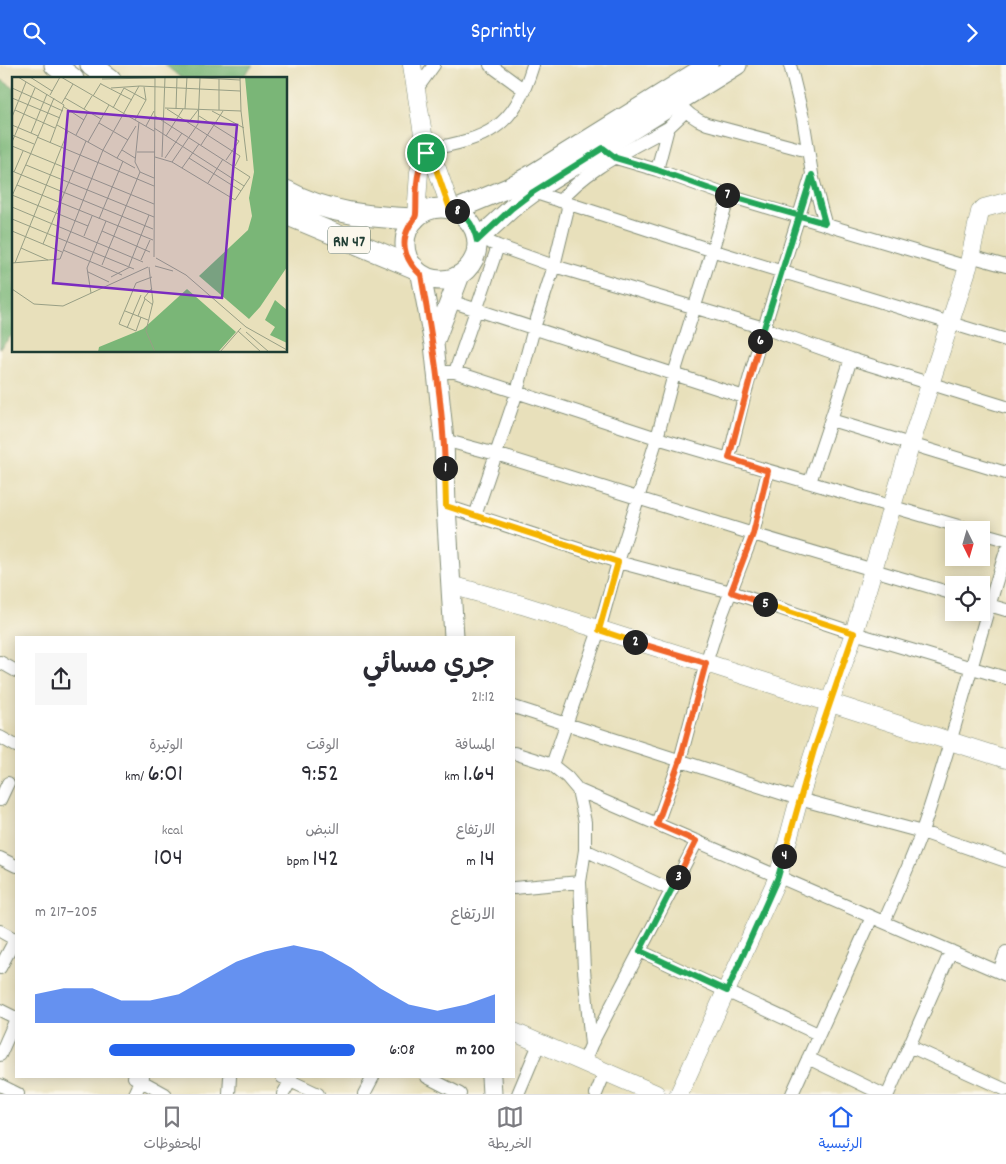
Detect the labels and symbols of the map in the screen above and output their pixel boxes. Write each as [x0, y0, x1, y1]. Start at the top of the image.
inset map [12, 77, 288, 353]
pin [405, 132, 447, 174]
pin: 7 [714, 183, 740, 207]
pin: 8 [444, 199, 470, 223]
road number: RN 47 [328, 227, 370, 253]
pin: 6 [748, 329, 772, 353]
pin: 1 [432, 455, 458, 481]
north arrow [945, 521, 990, 566]
pin: 5 [752, 591, 778, 617]
pin: 2 [622, 629, 648, 655]
pin: 4 [772, 843, 796, 869]
pin: 3 [666, 865, 690, 889]

